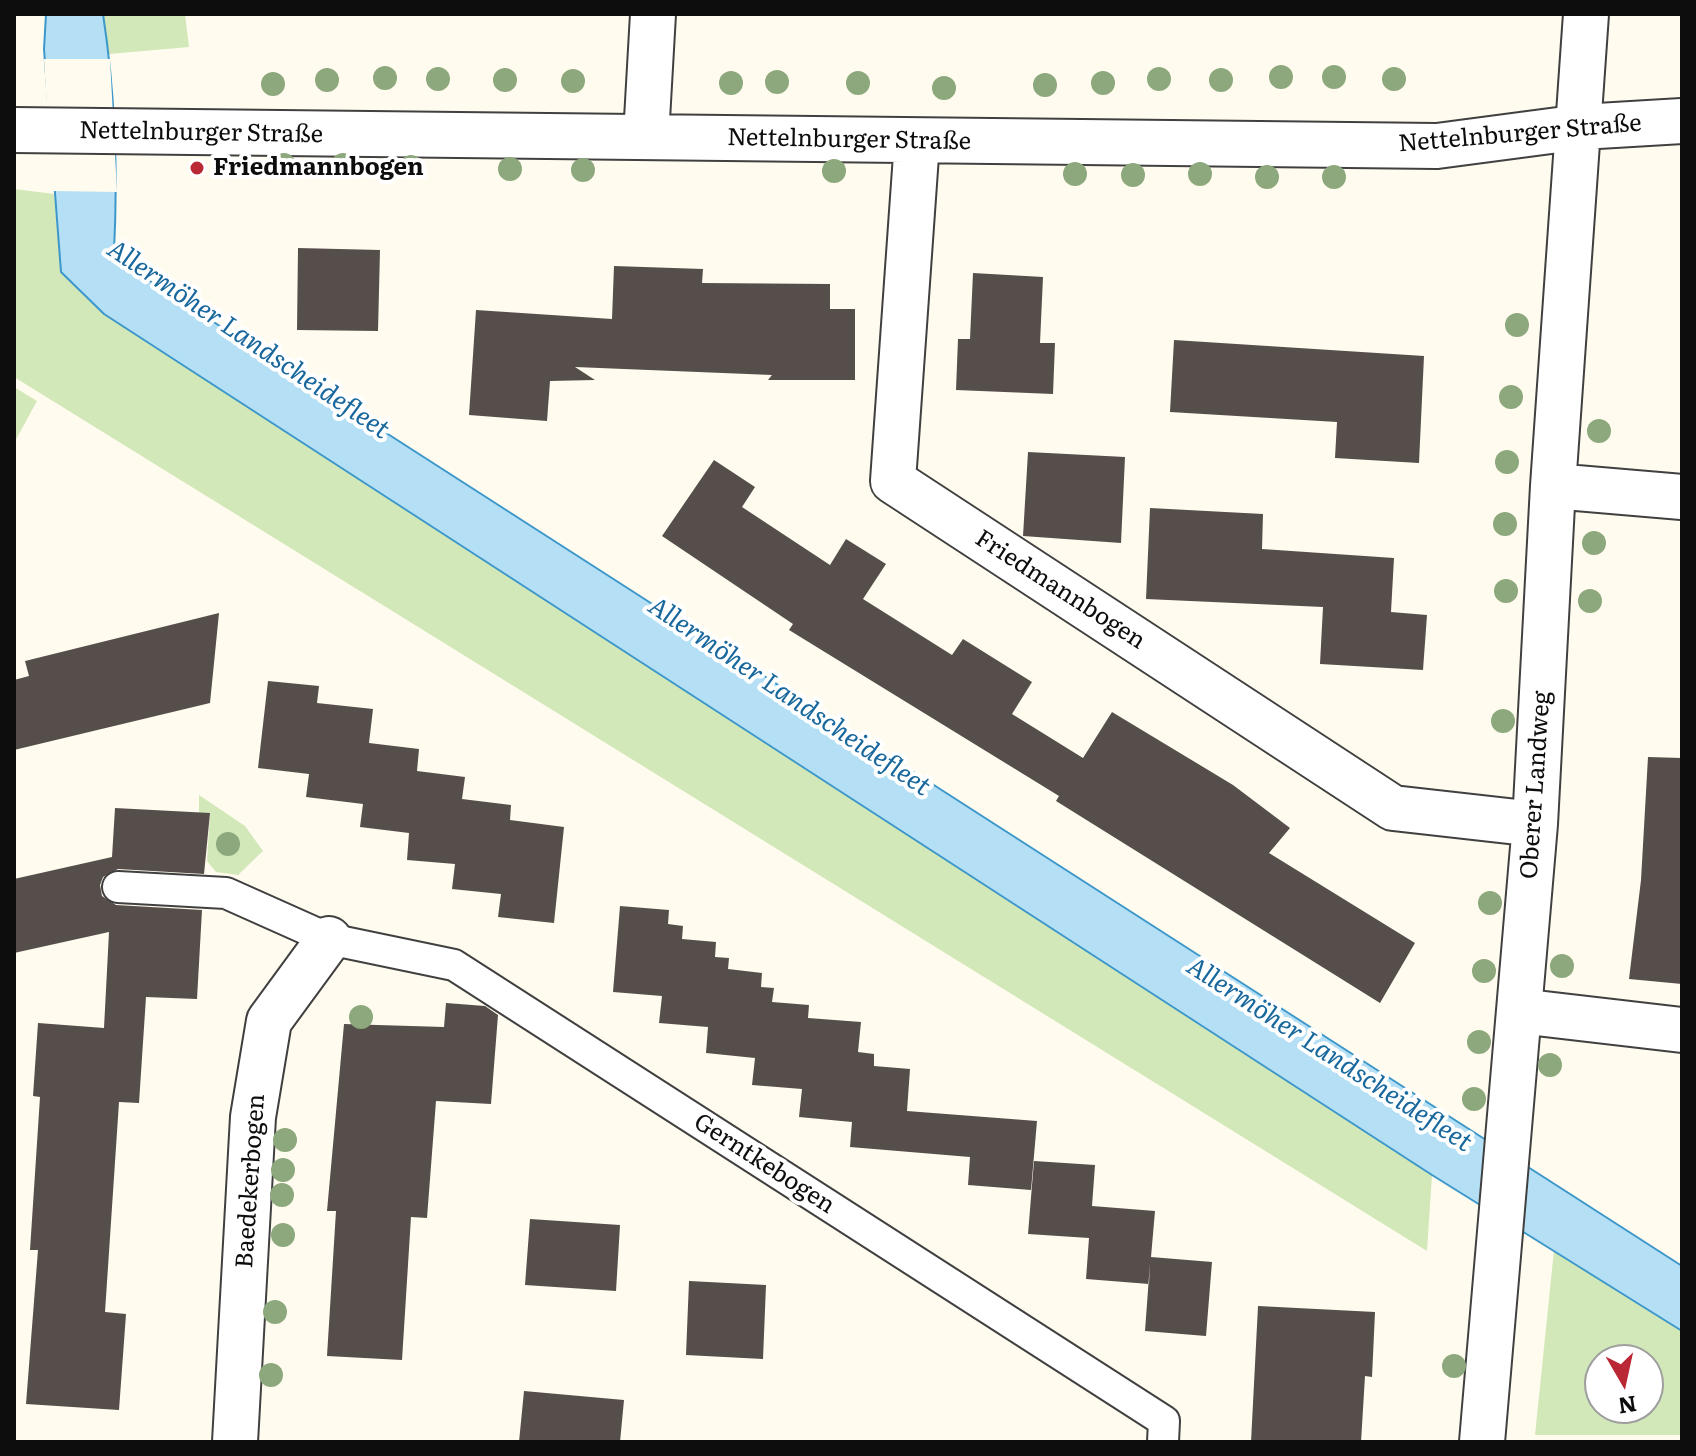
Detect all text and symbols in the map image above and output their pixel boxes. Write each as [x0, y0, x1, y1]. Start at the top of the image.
street label: Nettelnburger Straße [1397, 109, 1643, 159]
street label: Nettelnburger Straße [79, 116, 323, 150]
street label: Nettelnburger Straße [727, 123, 971, 157]
place label: Friedmannbogen [213, 154, 424, 182]
marker: Friedmannbogen [188, 159, 206, 177]
water label: Allermöher Landscheidefleet [101, 234, 395, 446]
street label: Friedmannbogen [970, 524, 1150, 656]
water label: Allermöher Landscheidefleet [642, 591, 936, 803]
street label: Oberer Landweg [1515, 690, 1557, 880]
water label: Allermöher Landscheidefleet [1180, 951, 1478, 1159]
street label: Baedekerbogen [231, 1093, 271, 1269]
street label: Gerntkebogen [688, 1108, 840, 1220]
north arrow [1584, 1344, 1664, 1424]
text: N [1616, 1388, 1639, 1424]

